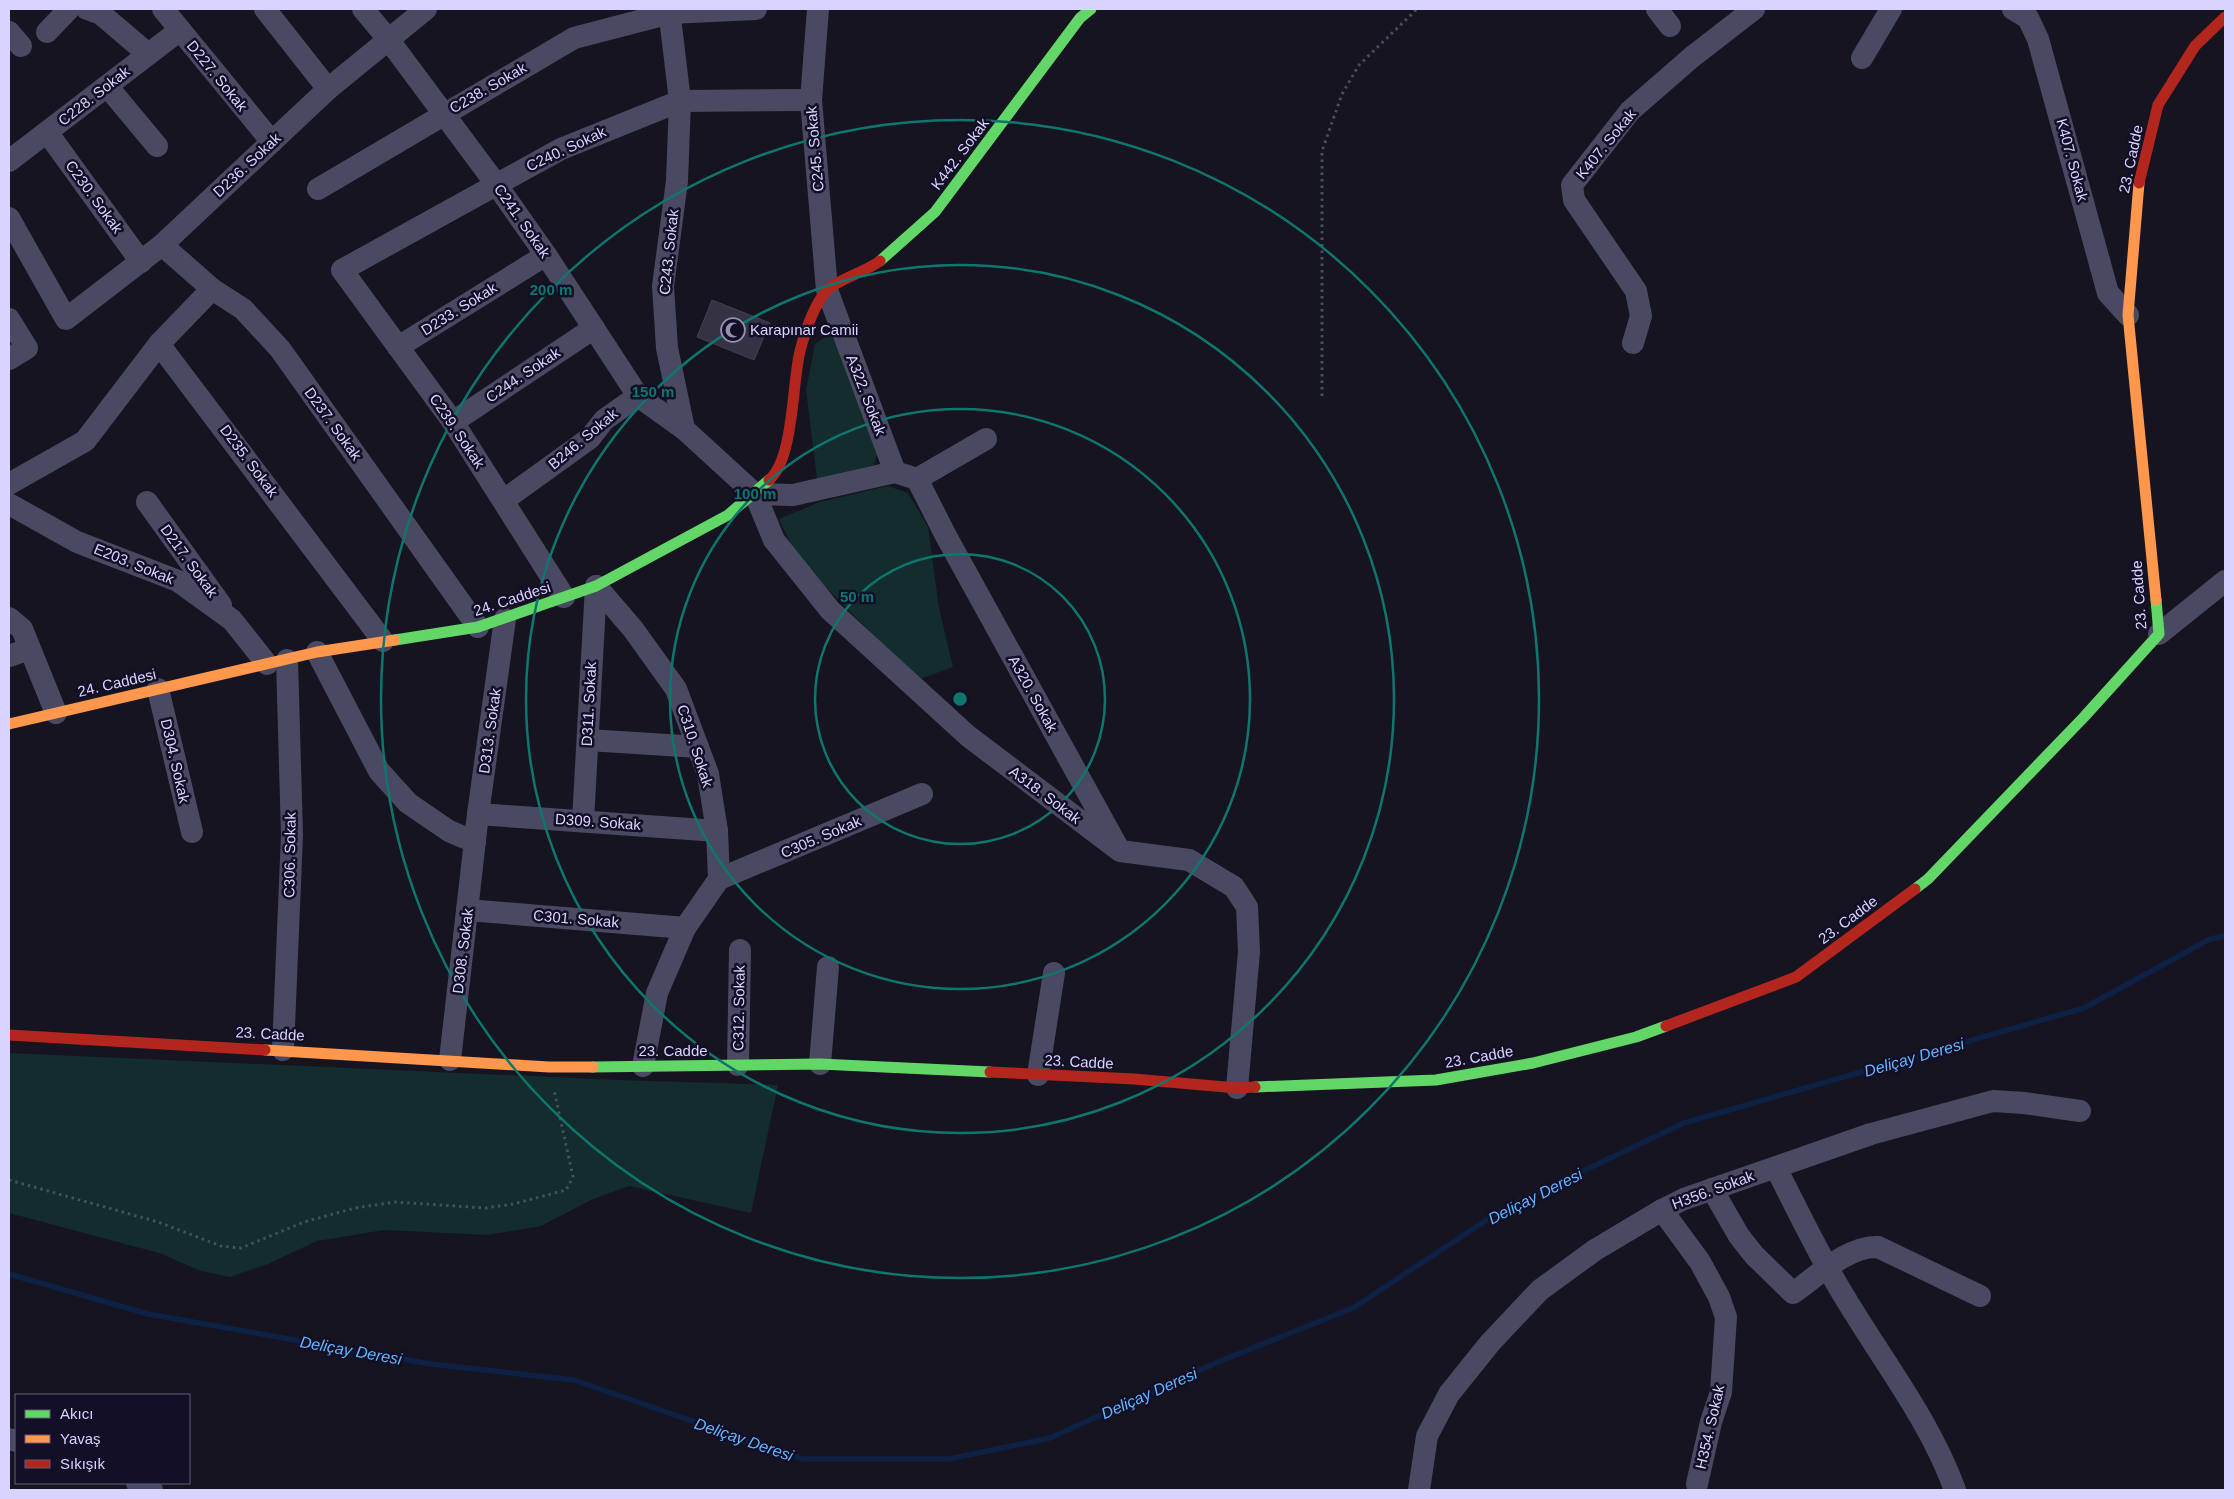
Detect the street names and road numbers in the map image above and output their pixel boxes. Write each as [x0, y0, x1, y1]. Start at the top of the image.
street label: D227. Sokak [184, 37, 251, 115]
street label: C238. Sokak [446, 58, 530, 116]
street label: C228. Sokak [55, 62, 133, 129]
street label: C245. Sokak [802, 105, 827, 193]
street label: K407. Sokak [1572, 105, 1639, 182]
street label: K442. Sokak [927, 114, 992, 193]
street label: K407. Sokak [2053, 117, 2092, 204]
street label: C240. Sokak [523, 122, 609, 174]
street label: 23. Cadde [2115, 123, 2146, 195]
street label: D236. Sokak [209, 129, 284, 200]
street label: C230. Sokak [62, 157, 127, 237]
street label: C241. Sokak [491, 181, 554, 261]
street label: C243. Sokak [656, 208, 681, 296]
street label: D233. Sokak [418, 278, 500, 339]
street label: C244. Sokak [482, 343, 563, 406]
street label: A322. Sokak [843, 352, 890, 438]
street label: D237. Sokak [301, 384, 366, 464]
street label: C239. Sokak [426, 390, 489, 471]
street label: B246. Sokak [545, 404, 621, 472]
street label: D235. Sokak [217, 421, 282, 501]
street label: D217. Sokak [157, 521, 222, 601]
street label: E203. Sokak [92, 540, 177, 588]
street label: 23. Cadde [2128, 560, 2149, 630]
street label: 24. Caddesi [471, 578, 553, 619]
street label: A320. Sokak [1005, 652, 1062, 736]
street label: D311. Sokak [578, 661, 599, 747]
street label: 24. Caddesi [76, 665, 158, 700]
street label: D313. Sokak [475, 687, 504, 775]
street label: C310. Sokak [674, 702, 717, 790]
street label: D304. Sokak [158, 717, 194, 805]
street label: A318. Sokak [1006, 762, 1085, 827]
street label: D309. Sokak [555, 810, 642, 833]
street label: C306. Sokak [280, 811, 299, 898]
street label: C305. Sokak [778, 812, 864, 861]
street label: 23. Cadde [1815, 892, 1880, 947]
street label: C301. Sokak [533, 906, 620, 931]
street label: D308. Sokak [449, 907, 476, 995]
street label: C312. Sokak [729, 964, 748, 1051]
street label: 23. Cadde [235, 1023, 305, 1044]
street label: 23. Cadde [638, 1042, 708, 1059]
street label: 23. Cadde [1443, 1042, 1514, 1071]
street label: 23. Cadde [1044, 1051, 1114, 1072]
street label: H356. Sokak [1670, 1167, 1757, 1212]
street label: H354. Sokak [1692, 1383, 1728, 1471]

